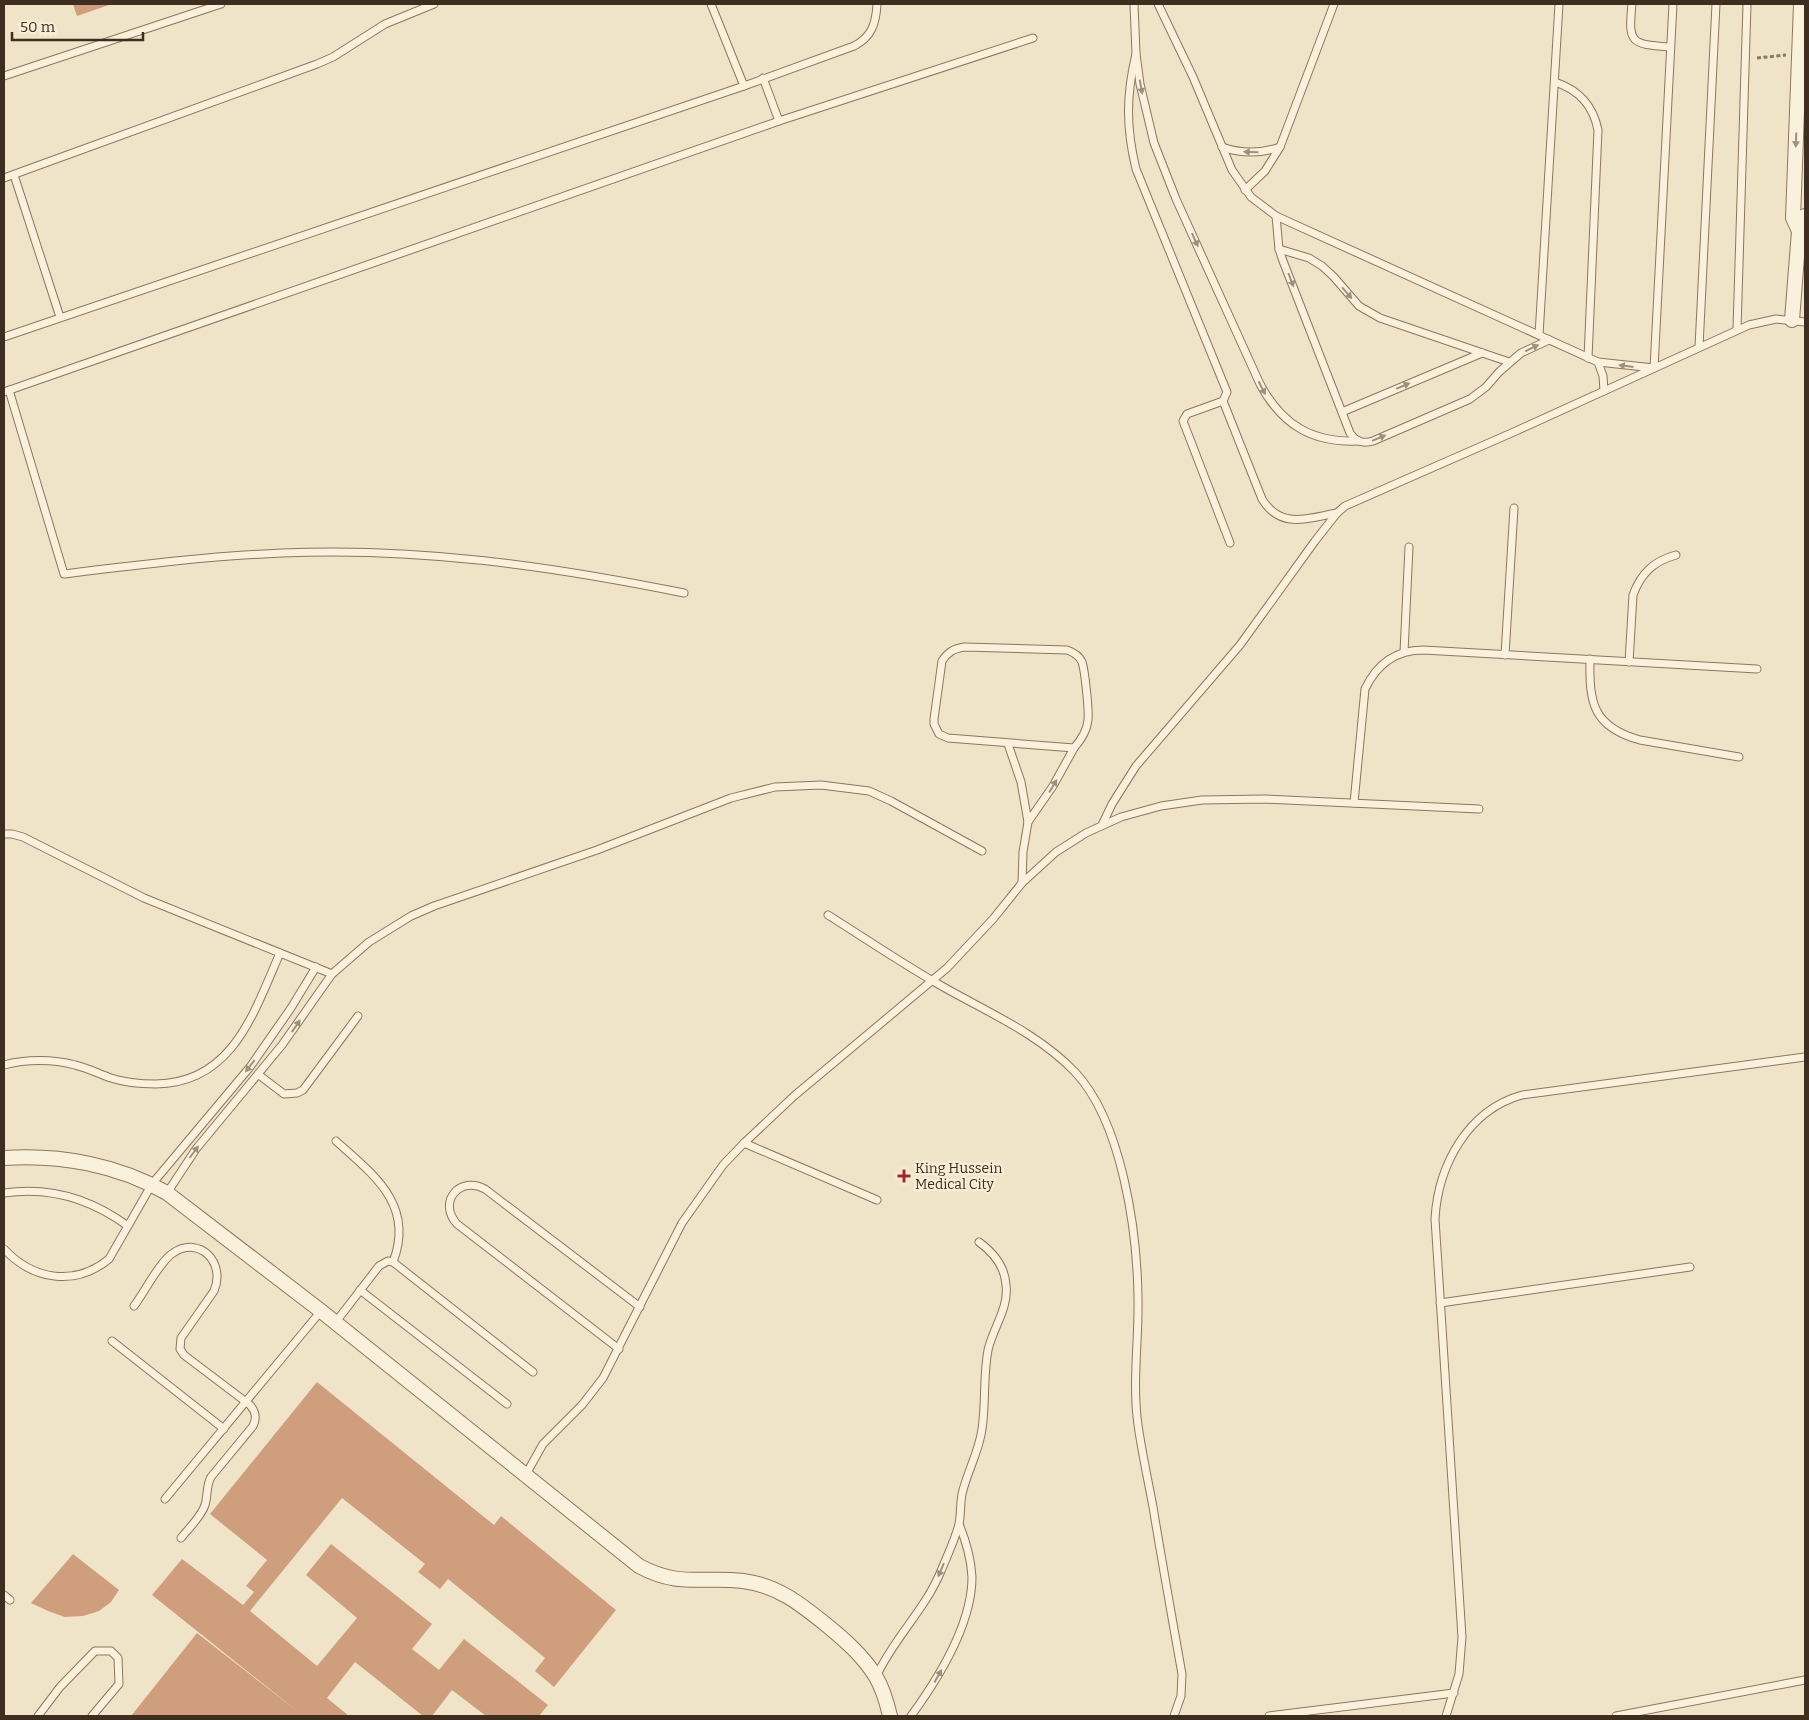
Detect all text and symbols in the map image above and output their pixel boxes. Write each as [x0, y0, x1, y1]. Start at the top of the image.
scale bar [12, 10, 144, 42]
text: 50 m [20, 18, 56, 36]
one-way arrow [1138, 79, 1146, 95]
one-way arrow [1791, 132, 1799, 148]
one-way arrow [1242, 148, 1258, 156]
one-way arrow [1191, 233, 1199, 247]
one-way arrow [1287, 273, 1295, 288]
one-way arrow [1341, 287, 1352, 299]
one-way arrow [1524, 344, 1539, 352]
one-way arrow [1617, 362, 1633, 370]
one-way arrow [1258, 380, 1266, 395]
one-way arrow [1396, 382, 1410, 390]
one-way arrow [1372, 434, 1387, 442]
one-way arrow [1048, 779, 1057, 793]
one-way arrow [291, 1019, 301, 1033]
one-way arrow [245, 1059, 256, 1072]
one-way arrow [189, 1145, 199, 1159]
place label: King Hussein Medical City [915, 1160, 1002, 1193]
marker: King Hussein Medical City [897, 1169, 911, 1183]
one-way arrow [937, 1563, 945, 1577]
one-way arrow [933, 1669, 942, 1682]

